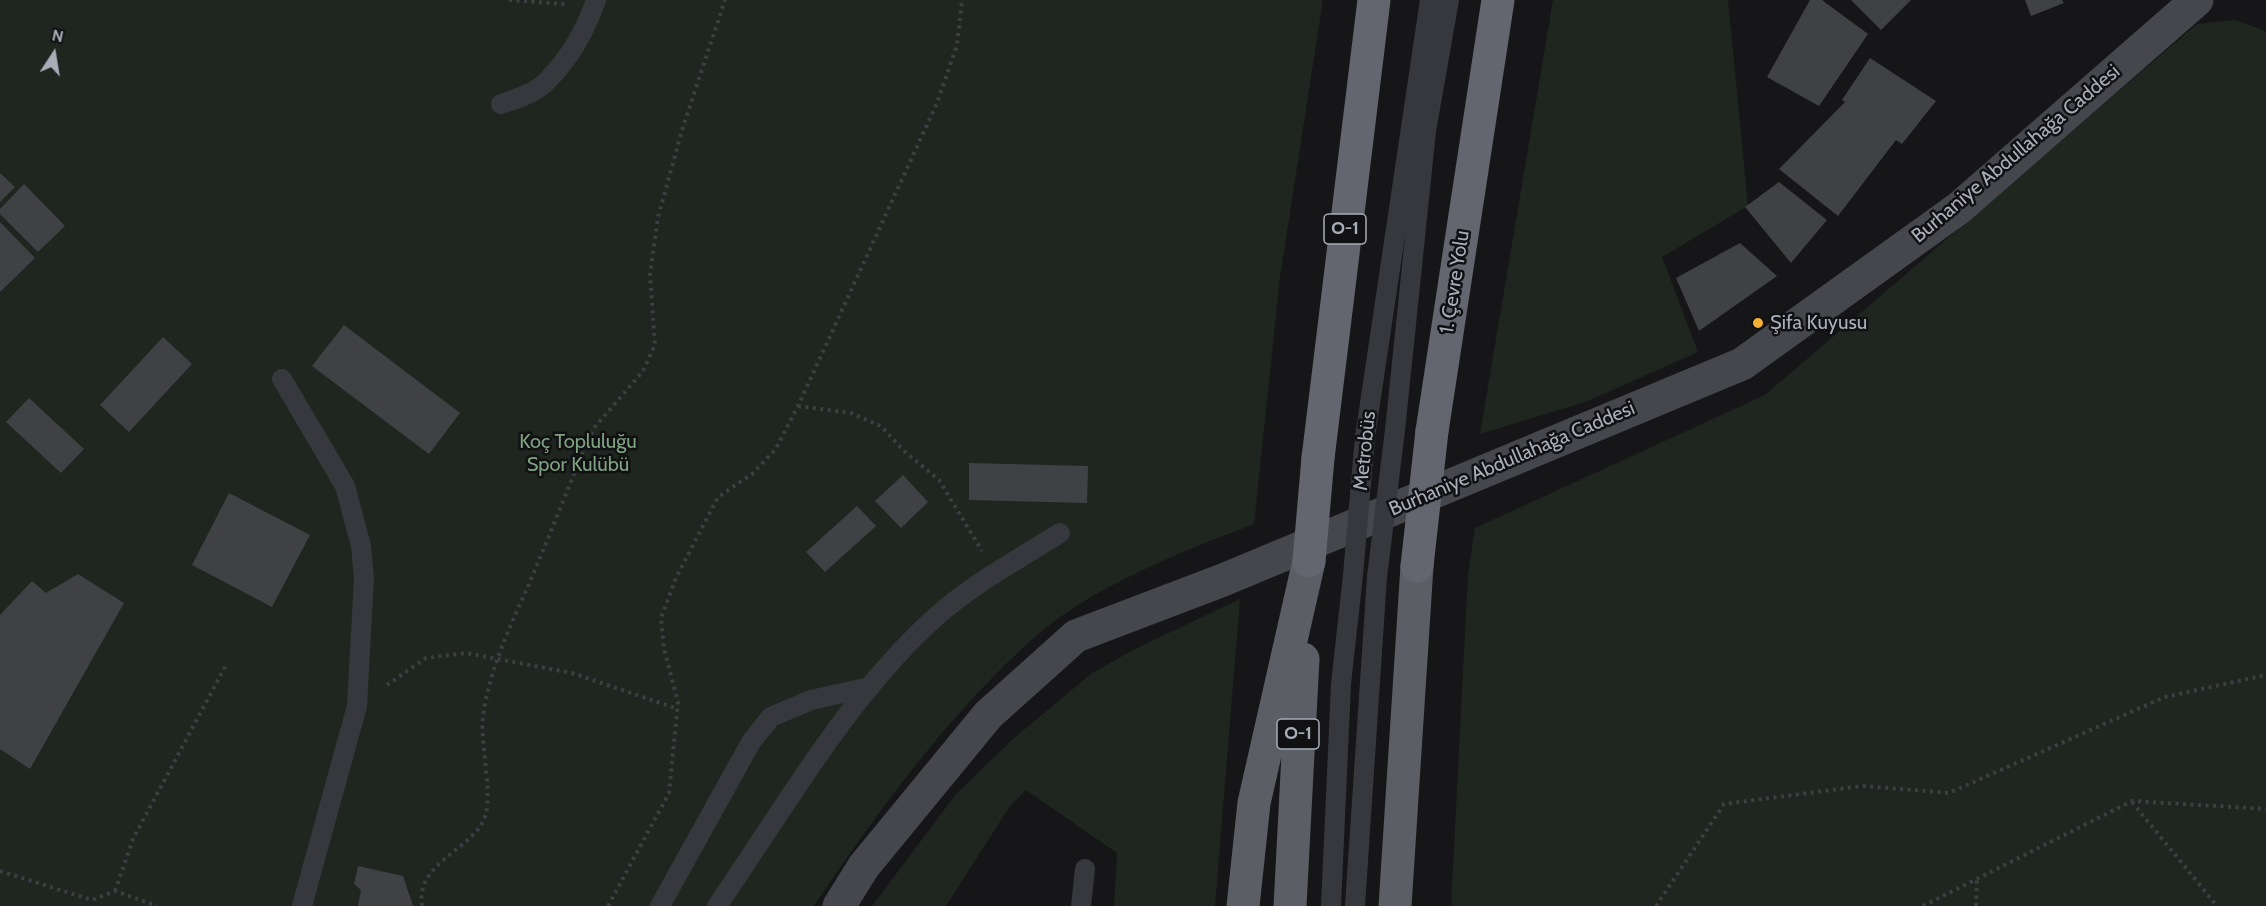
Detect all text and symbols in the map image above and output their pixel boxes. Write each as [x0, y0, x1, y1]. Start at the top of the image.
north arrow [24, 24, 84, 84]
text: N [50, 25, 65, 46]
street label: Burhaniye Abdullahağa Caddesi [1907, 60, 2125, 248]
road number: O-1 [1324, 214, 1366, 244]
street label: 1. Çevre Yolu [1435, 229, 1475, 335]
place label: Şifa Kuyusu [1770, 311, 1867, 335]
marker: Şifa Kuyusu [1751, 316, 1765, 330]
street label: Burhaniye Abdullahağa Caddesi [1386, 396, 1638, 522]
street label: Metrobüs [1349, 410, 1381, 492]
park label: Koç Topluluğu Spor Kulübü [519, 430, 637, 477]
road number: O-1 [1277, 719, 1319, 749]

